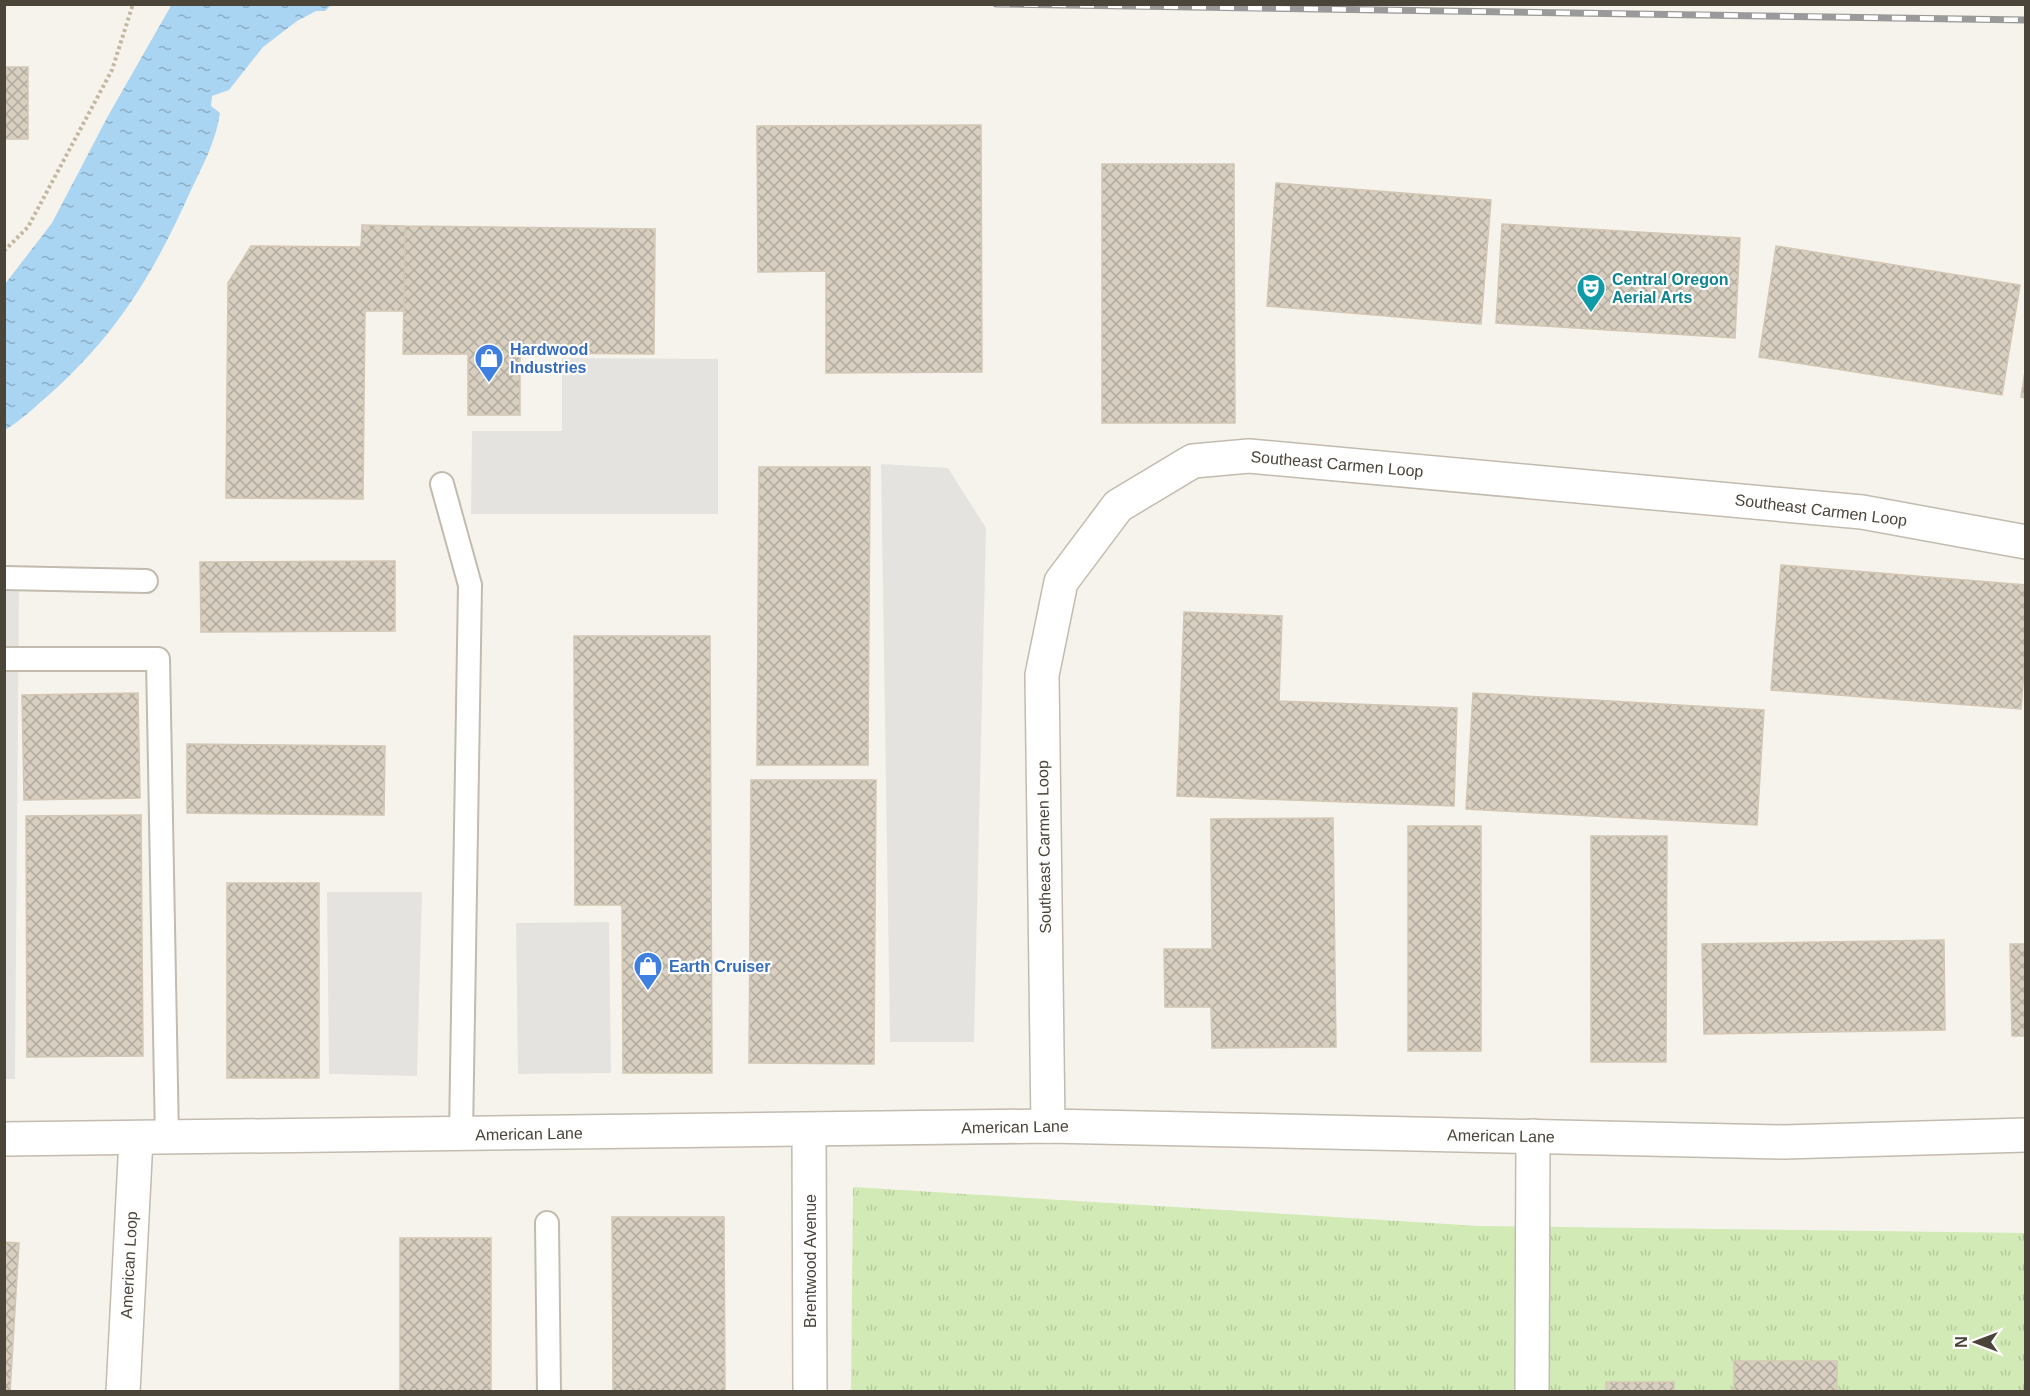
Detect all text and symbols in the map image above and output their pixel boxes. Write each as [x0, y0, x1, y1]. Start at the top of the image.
place label: Central Oregon Aerial Arts [1612, 271, 1728, 306]
theatre icon: Central Oregon Aerial Arts [1575, 272, 1607, 314]
place label: Hardwood Industries [510, 341, 588, 376]
shop icon: Hardwood Industries [473, 342, 505, 384]
street label: Southeast Carmen Loop [1250, 448, 1424, 480]
street label: Southeast Carmen Loop [1734, 491, 1908, 529]
street label: Southeast Carmen Loop [1034, 760, 1054, 934]
shop icon: Earth Cruiser [632, 950, 664, 992]
place label: Earth Cruiser [669, 958, 770, 975]
street label: American Lane [961, 1118, 1069, 1136]
street label: American Lane [475, 1125, 583, 1143]
street label: American Lane [1447, 1127, 1555, 1145]
street label: Brentwood Avenue [802, 1194, 819, 1328]
street label: American Loop [118, 1211, 140, 1319]
north arrow [1946, 1312, 2006, 1372]
text: N [1953, 1336, 1970, 1348]

